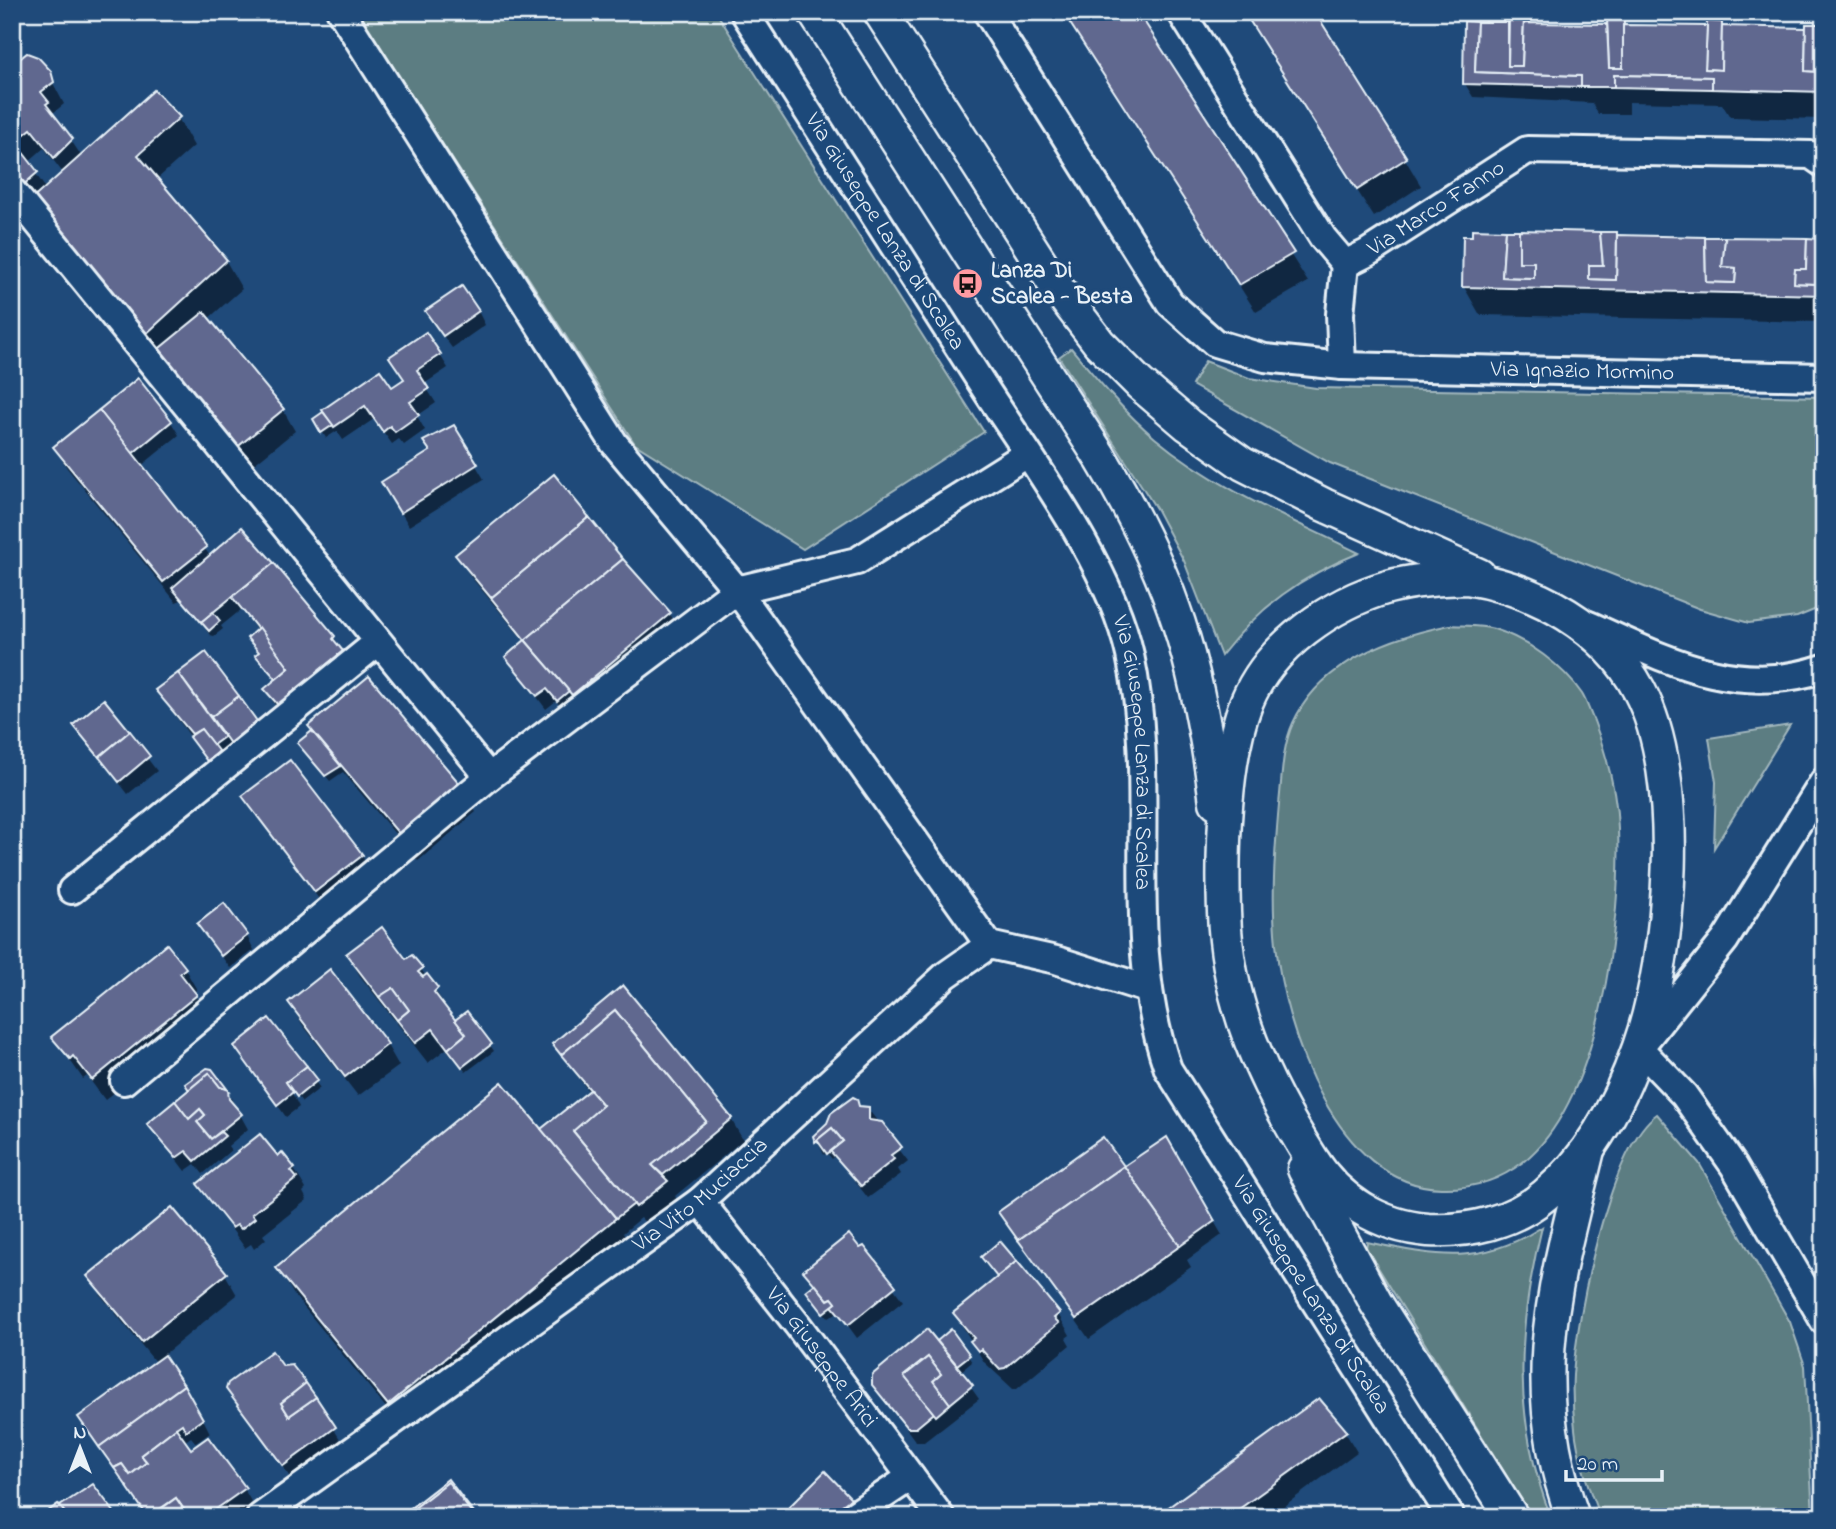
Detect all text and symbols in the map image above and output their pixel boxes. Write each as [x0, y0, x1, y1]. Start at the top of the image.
street label: Via Giuseppe Lanza di Scalea [796, 106, 973, 357]
street label: Via Marco Fanno [1360, 152, 1512, 265]
place label: Lanza Di Scalea - Besta [991, 255, 1133, 314]
bus stop icon: Lanza Di Scalea - Besta [951, 267, 985, 301]
street label: Via Ignazio Mormino [1489, 353, 1675, 390]
street label: Via Giuseppe Lanza di Scalea [1103, 610, 1159, 890]
street label: Via Vito Muciaccia [625, 1130, 776, 1261]
street label: Via Giuseppe Lanza di Scalea [1223, 1169, 1399, 1421]
street label: Via Giuseppe Arici [757, 1279, 885, 1435]
north arrow [46, 1414, 116, 1484]
text: N [74, 1420, 87, 1447]
scale bar [1566, 1438, 1663, 1482]
text: 20 m [1577, 1450, 1618, 1480]

